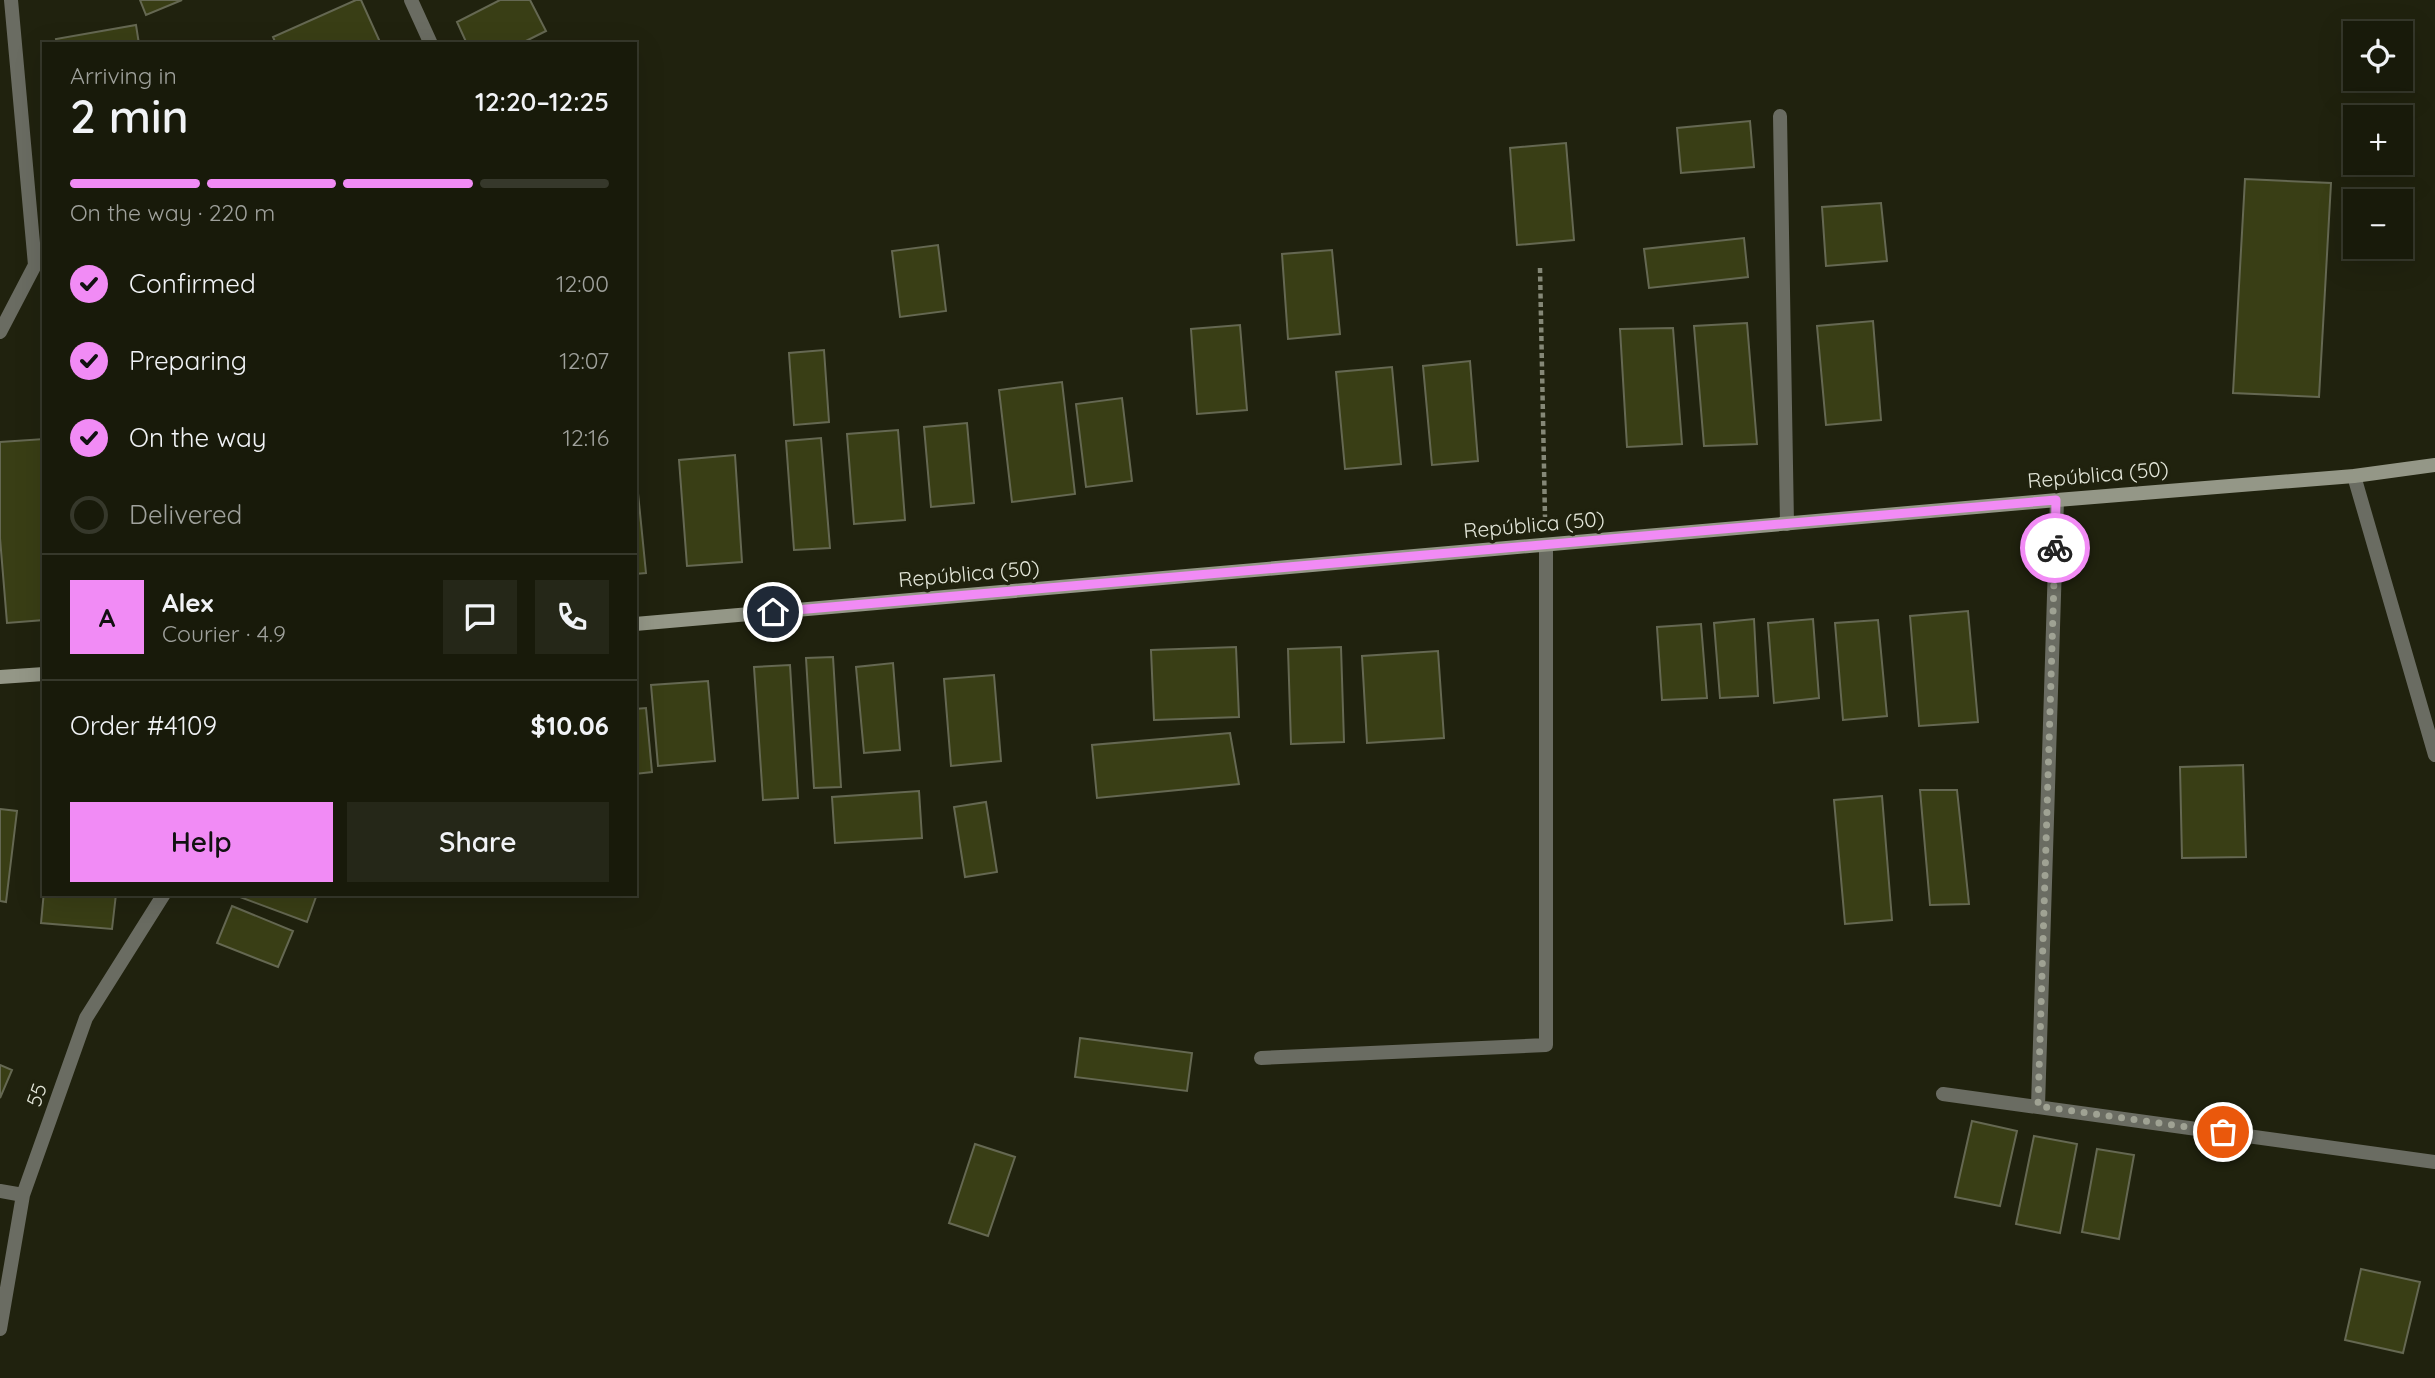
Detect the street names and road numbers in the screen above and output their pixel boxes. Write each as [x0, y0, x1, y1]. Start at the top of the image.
street label: República (50) [2026, 455, 2170, 493]
street label: República (50) [1462, 505, 1606, 543]
street label: República (50) [897, 554, 1041, 592]
street label: 55 [20, 1079, 52, 1110]

